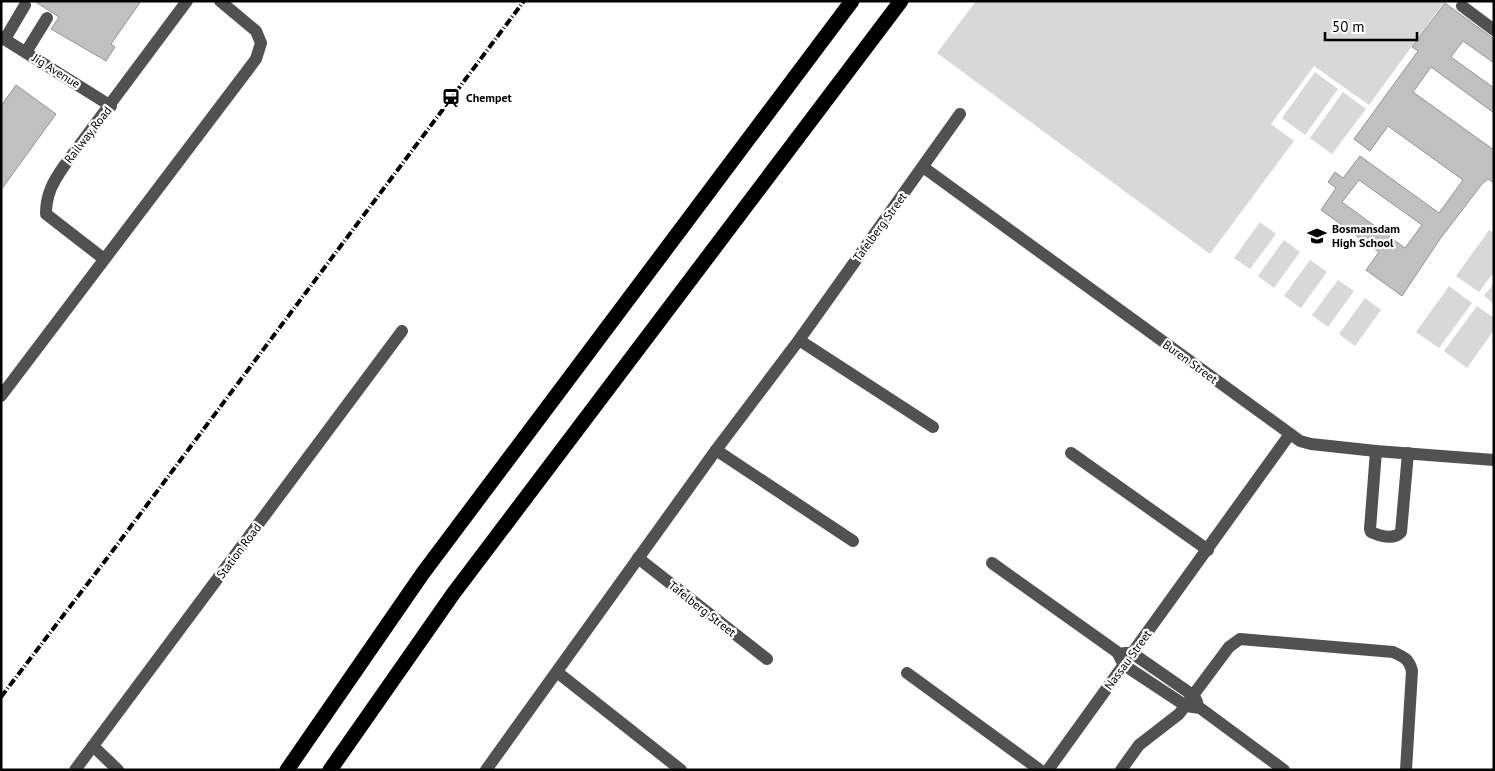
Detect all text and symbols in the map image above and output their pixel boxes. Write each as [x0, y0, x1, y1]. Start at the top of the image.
scale bar [1325, 10, 1418, 42]
text: 50 m [1332, 17, 1365, 36]
street label: Jig Avenue [29, 50, 83, 91]
station icon: Chempet [440, 87, 462, 109]
place label: Chempet [466, 90, 513, 105]
street label: Railway Road [61, 103, 115, 166]
street label: Tafelberg Street [850, 189, 910, 264]
place label: Bosmansdam High School [1332, 221, 1400, 250]
school or university icon: Bosmansdam High School [1306, 225, 1328, 247]
street label: Buren Street [1160, 337, 1221, 386]
street label: Station Road [213, 520, 264, 581]
street label: Tafelberg Street [666, 578, 739, 640]
street label: Nassau Street [1101, 627, 1154, 693]

